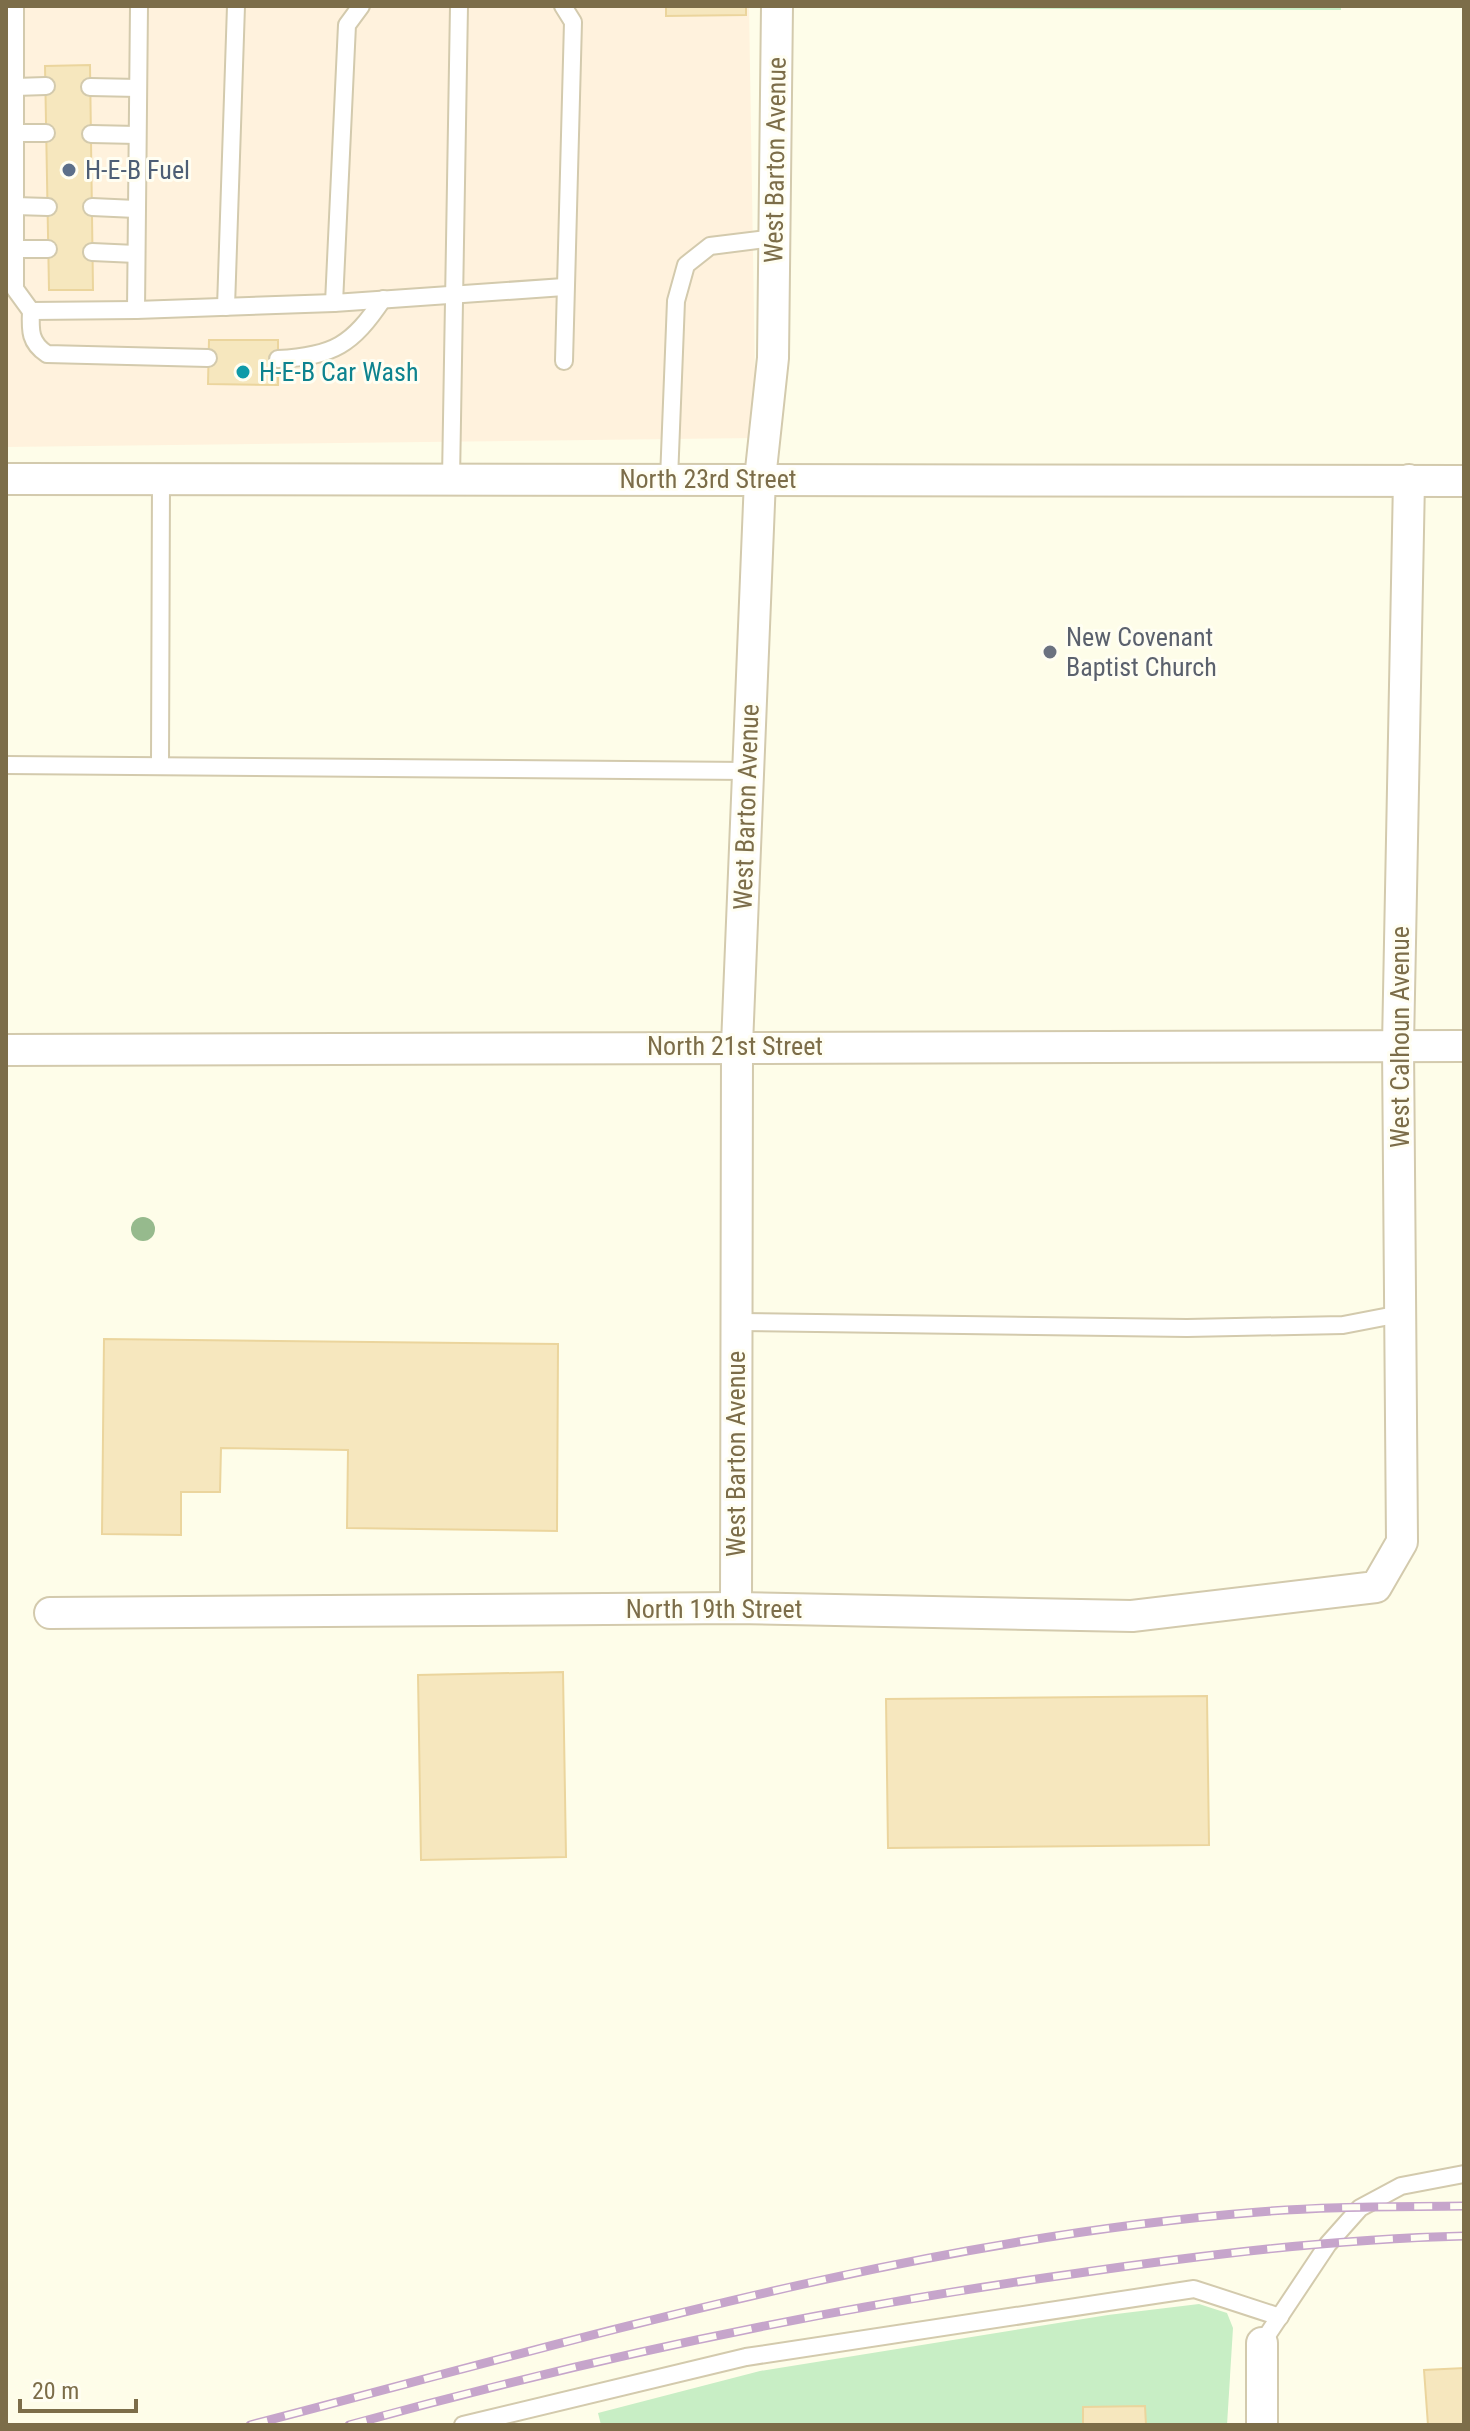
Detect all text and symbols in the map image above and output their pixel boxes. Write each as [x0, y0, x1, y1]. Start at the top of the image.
street label: West Barton Avenue [758, 57, 792, 263]
place label: H-E-B Fuel [85, 155, 190, 185]
marker: H-E-B Fuel [60, 161, 78, 179]
place label: H-E-B Car Wash [259, 357, 418, 387]
marker: H-E-B Car Wash [234, 363, 252, 381]
street label: North 23rd Street [619, 464, 797, 494]
place label: New Covenant Baptist Church [1066, 622, 1217, 682]
marker: New Covenant Baptist Church [1041, 643, 1059, 661]
street label: West Barton Avenue [727, 703, 765, 911]
street label: West Calhoun Avenue [1385, 926, 1415, 1148]
street label: North 21st Street [647, 1031, 823, 1061]
street label: West Barton Avenue [721, 1351, 751, 1557]
street label: North 19th Street [626, 1594, 802, 1624]
scale bar [20, 2363, 136, 2413]
text: 20 m [32, 2377, 79, 2405]

